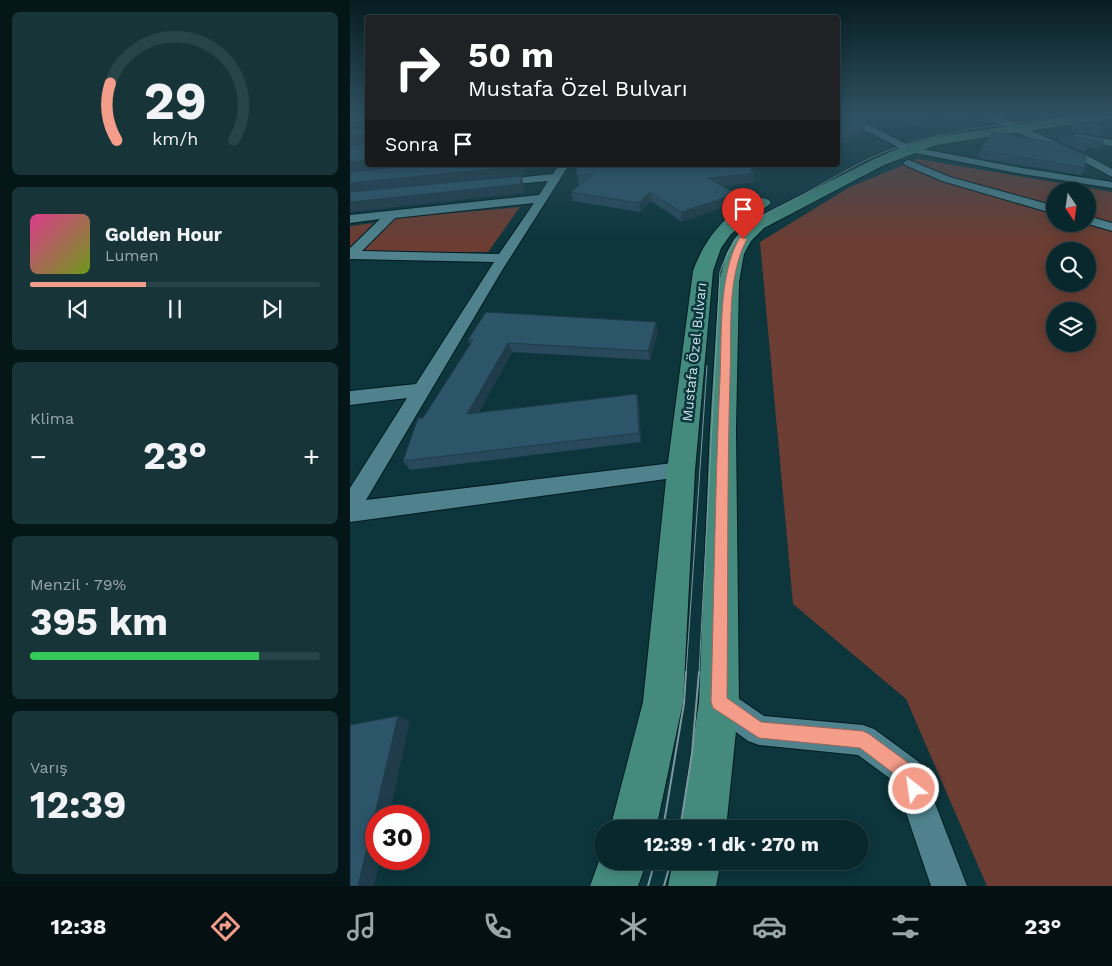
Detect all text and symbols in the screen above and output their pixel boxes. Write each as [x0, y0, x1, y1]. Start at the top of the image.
text: 50 m [468, 34, 554, 76]
icon: right [385, 35, 450, 100]
text: 29 [143, 71, 207, 132]
text: Mustafa Özel Bulvarı [468, 76, 688, 101]
text: km/h [152, 128, 198, 149]
icon: arrive [449, 130, 477, 158]
text: Sonra [385, 133, 439, 156]
north arrow [1046, 182, 1096, 232]
map controls [1046, 182, 1096, 352]
pin [722, 188, 764, 239]
icon: arrive [729, 195, 757, 223]
text: Golden Hour [105, 223, 222, 246]
button: search [1046, 242, 1096, 292]
text: Lumen [105, 246, 159, 265]
street label: Mustafa Özel Bulvarı [679, 282, 709, 422]
icon: previous [64, 295, 92, 323]
icon: pause [161, 295, 189, 323]
icon: next [258, 295, 286, 323]
button: layers [1046, 302, 1096, 352]
text: Klima [30, 409, 74, 428]
text: 23° [143, 434, 207, 478]
text: − [30, 440, 47, 473]
text: + [303, 440, 320, 473]
text: Menzil · 79% [30, 575, 126, 594]
text: 395 km [30, 600, 168, 644]
text: Varış [30, 758, 68, 777]
position arrow [887, 762, 939, 814]
text: 12:39 [30, 783, 126, 827]
speed limit sign: 30 [365, 805, 430, 870]
text: 12:39 · 1 dk · 270 m [644, 833, 819, 856]
icon: directions [208, 909, 243, 944]
icon: music [344, 909, 379, 944]
icon: phone [480, 909, 515, 944]
icon: climate [616, 909, 651, 944]
icon: car [752, 909, 787, 944]
icon: filters [888, 909, 923, 944]
text: 12:38 [51, 914, 107, 939]
text: 23° [1024, 914, 1061, 939]

